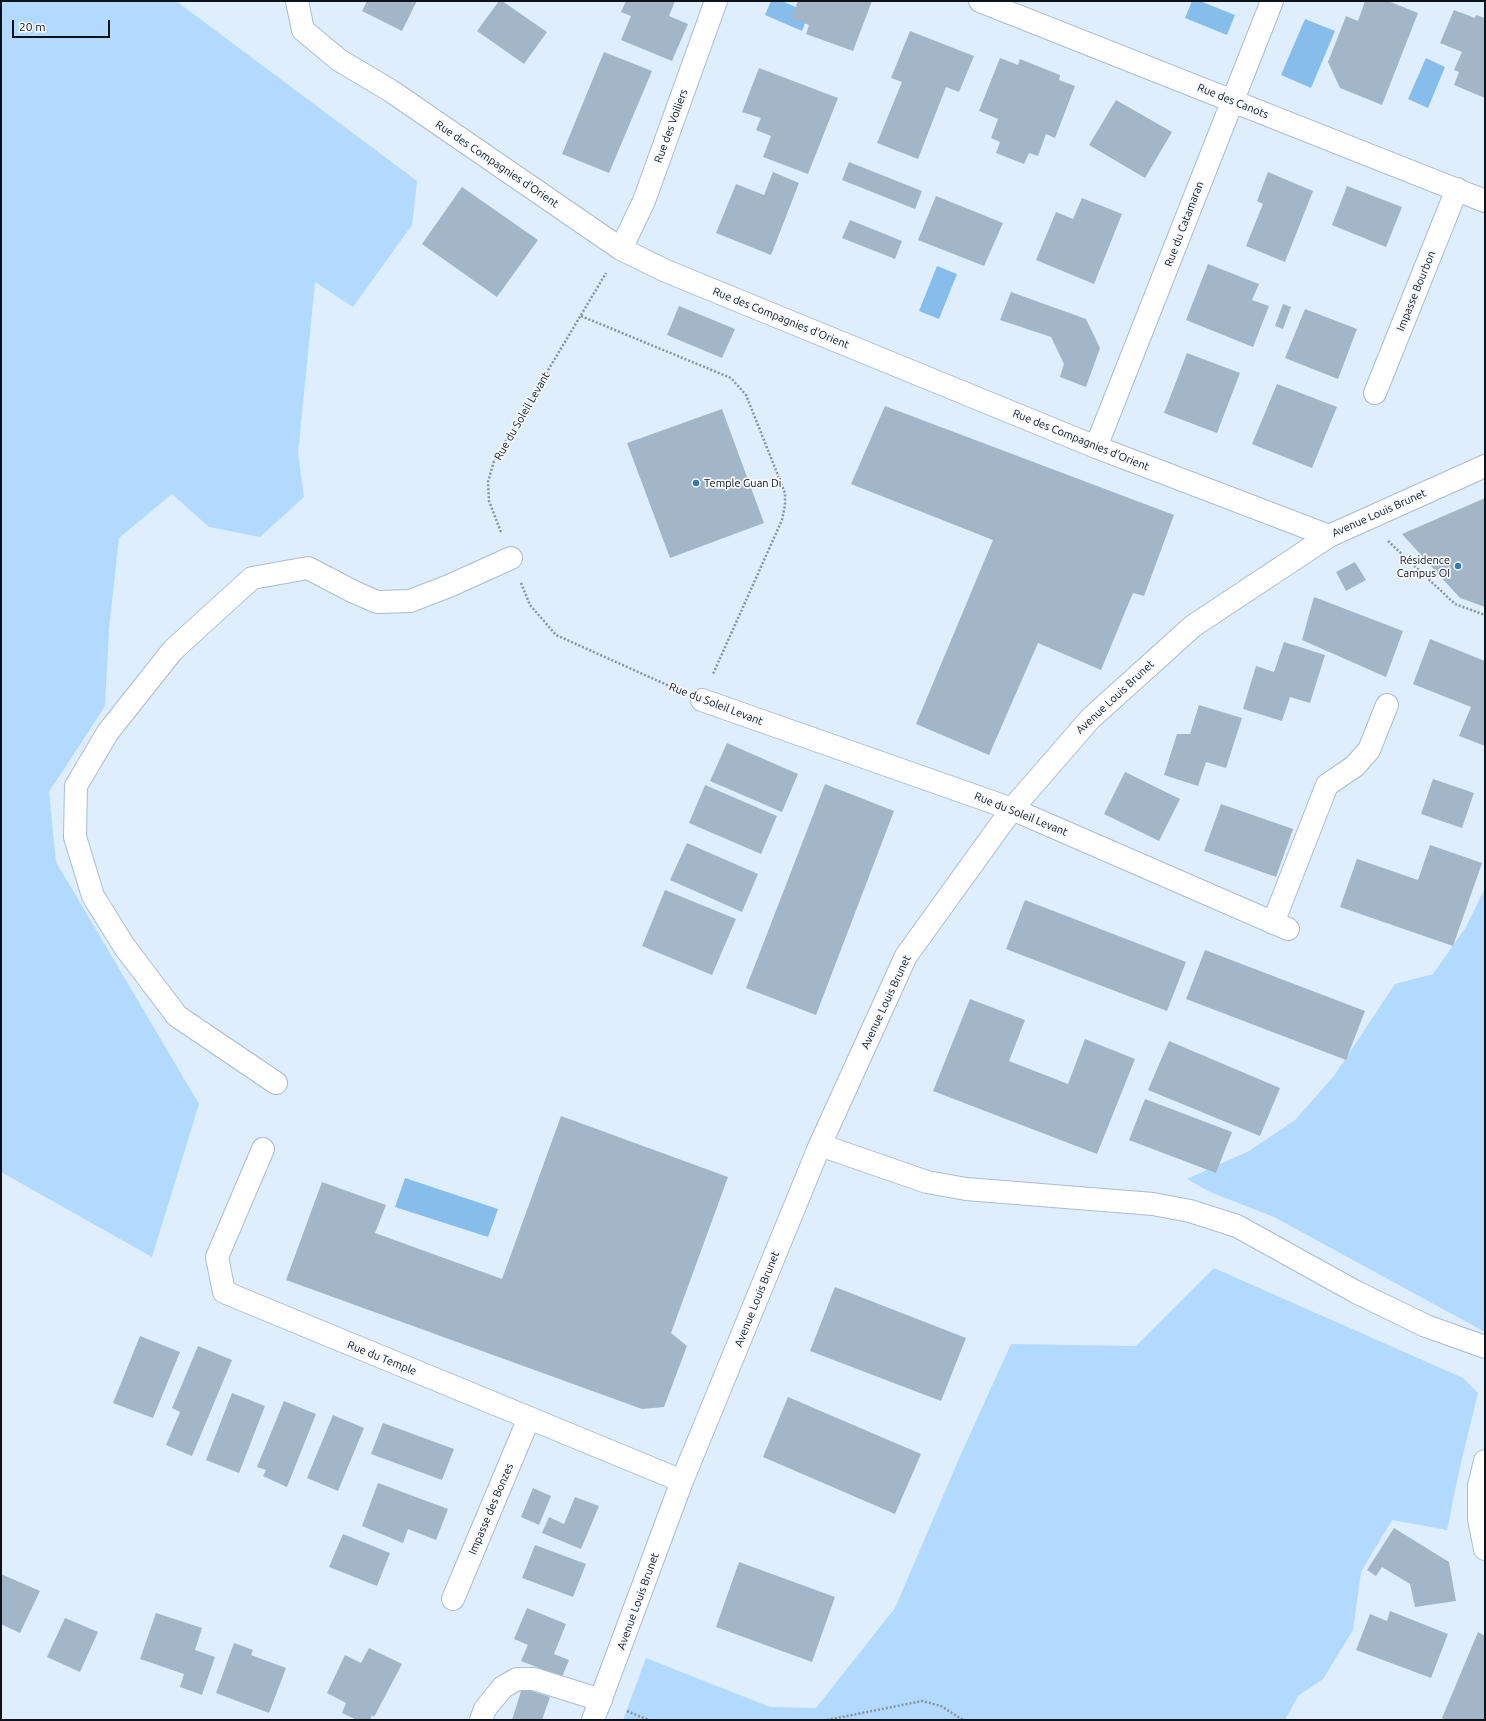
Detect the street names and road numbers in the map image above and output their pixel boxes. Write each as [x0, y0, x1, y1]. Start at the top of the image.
street label: Rue des Canots [1195, 81, 1271, 121]
street label: Rue des Voiliers [651, 87, 691, 165]
street label: Rue des Compagnies d'Orient [433, 118, 561, 210]
street label: Rue du Catamaran [1162, 179, 1206, 269]
street label: Impasse Bourbon [1394, 249, 1438, 333]
street label: Rue des Compagnies d'Orient [711, 285, 851, 351]
street label: Rue du Soleil Levant [491, 370, 553, 462]
street label: Rue des Compagnies d'Orient [1011, 407, 1151, 473]
street label: Avenue Louis Brunet [1330, 486, 1428, 540]
street label: Avenue Louis Brunet [1073, 657, 1157, 737]
street label: Rue du Soleil Levant [667, 680, 765, 728]
street label: Rue du Soleil Levant [972, 789, 1070, 839]
street label: Avenue Louis Brunet [858, 953, 914, 1051]
street label: Avenue Louis Brunet [732, 1249, 782, 1349]
street label: Rue du Temple [345, 1338, 419, 1378]
street label: Impasse des Bonzes [466, 1461, 516, 1557]
street label: Avenue Louis Brunet [614, 1551, 662, 1651]

